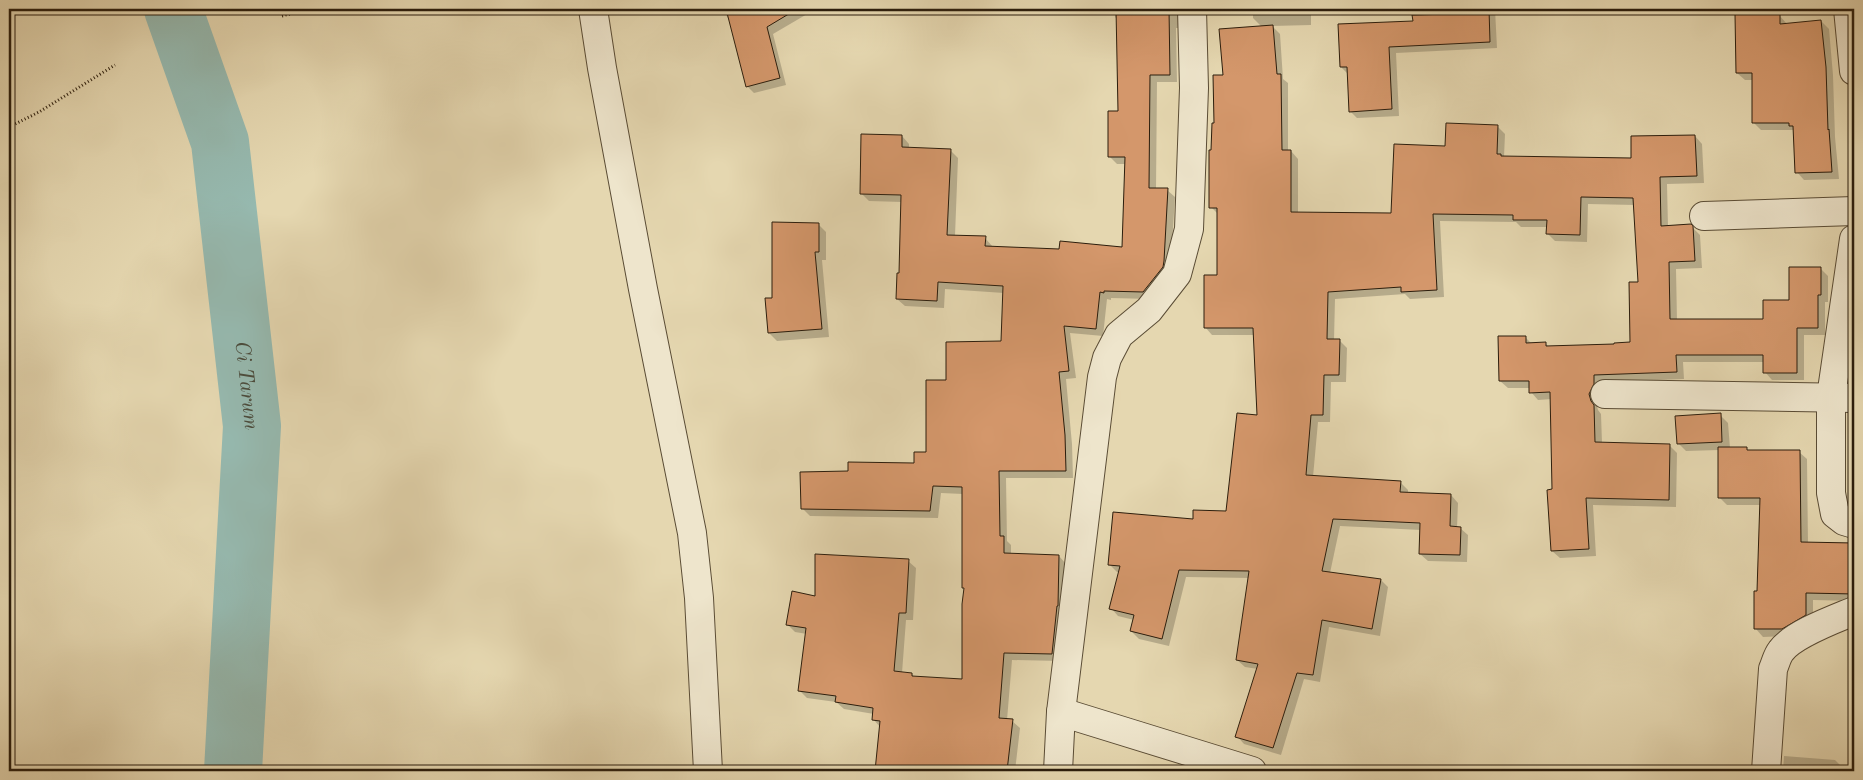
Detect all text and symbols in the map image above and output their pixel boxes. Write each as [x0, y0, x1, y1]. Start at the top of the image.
water label: Ci Tarum [230, 340, 261, 431]

